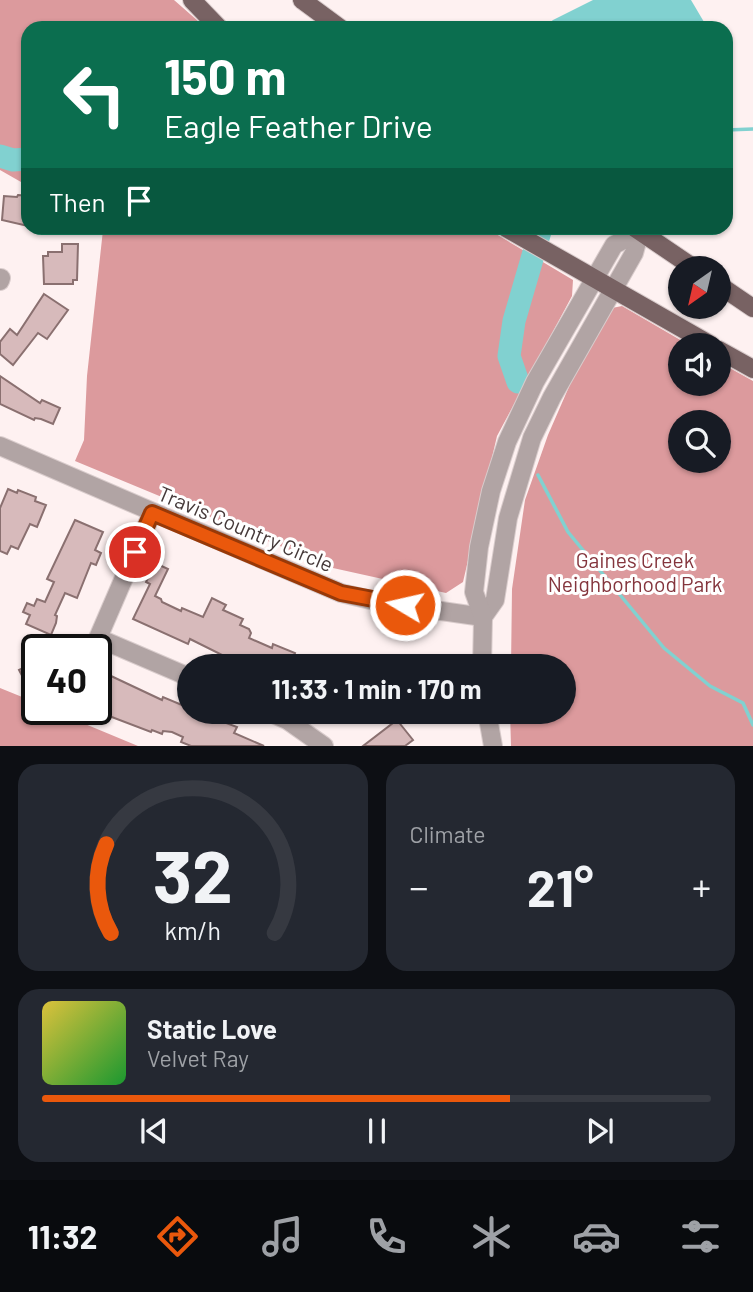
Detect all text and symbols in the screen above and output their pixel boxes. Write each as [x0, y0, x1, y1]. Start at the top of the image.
text: 150 m [164, 46, 286, 105]
icon: left [49, 49, 140, 140]
text: Eagle Feather Drive [164, 106, 433, 144]
icon: arrive [120, 182, 158, 220]
text: Then [49, 186, 106, 217]
north arrow [668, 256, 732, 318]
map controls [668, 256, 731, 473]
button: sound [668, 333, 731, 396]
button: search [668, 410, 731, 473]
street label: Travis Country Circle [155, 480, 337, 576]
pin [105, 522, 165, 582]
icon: arrive [116, 533, 154, 571]
park label: Gaines Creek Neighborhood Park [548, 547, 722, 596]
position arrow [368, 568, 442, 642]
speed limit sign: 40 [21, 634, 112, 725]
text: 11:33 · 1 min · 170 m [272, 673, 481, 704]
text: Climate [410, 820, 486, 848]
text: 32 [153, 831, 233, 919]
text: 21° [527, 855, 594, 917]
text: − [410, 863, 429, 909]
text: + [692, 863, 711, 909]
text: km/h [164, 915, 221, 945]
text: Static Love [147, 1013, 277, 1044]
text: Velvet Ray [147, 1044, 249, 1072]
icon: previous [135, 1112, 173, 1150]
icon: pause [358, 1112, 396, 1150]
icon: next [581, 1112, 619, 1150]
icon: directions [153, 1212, 202, 1261]
icon: music [258, 1212, 307, 1261]
icon: phone [362, 1212, 411, 1261]
icon: climate [467, 1212, 516, 1261]
icon: car [572, 1212, 621, 1261]
icon: filters [676, 1212, 725, 1261]
text: 11:32 [28, 1217, 98, 1255]

